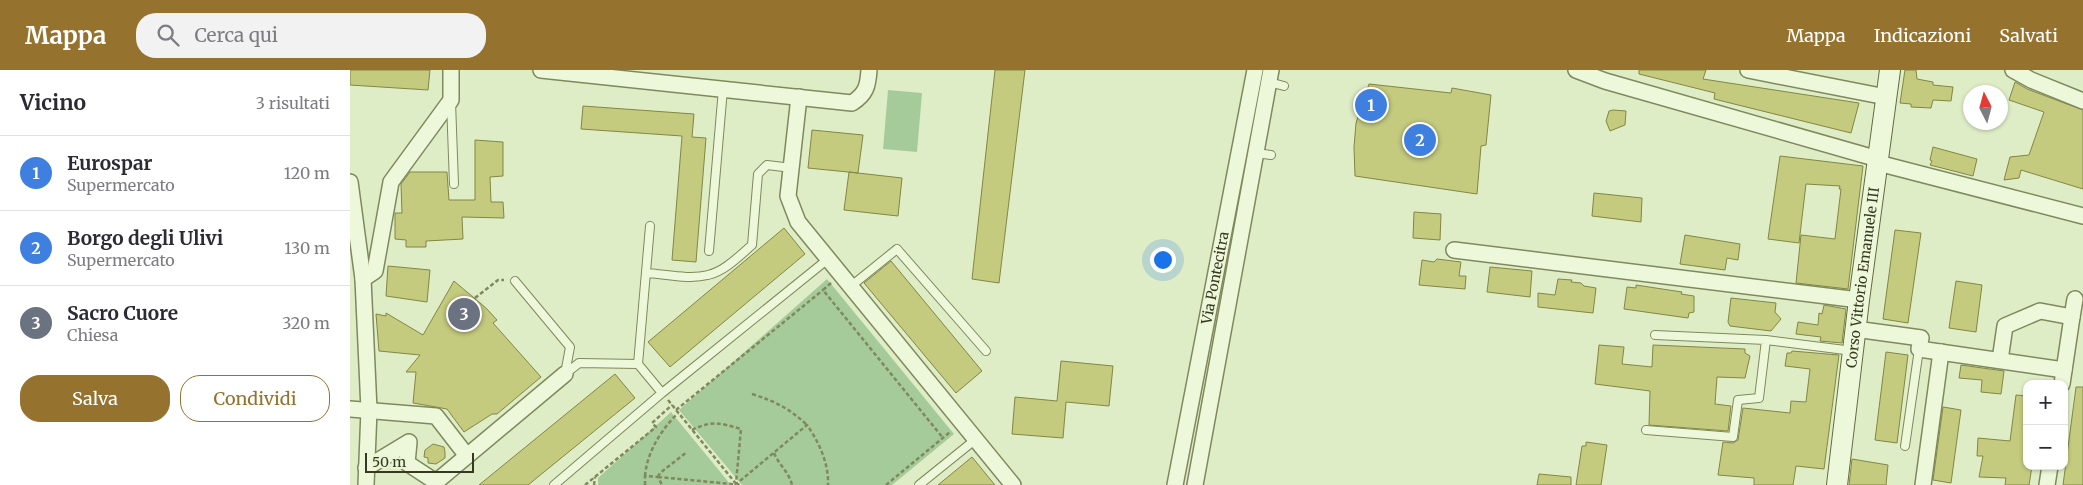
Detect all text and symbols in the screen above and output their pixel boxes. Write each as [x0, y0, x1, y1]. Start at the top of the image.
search box [136, 13, 486, 58]
text: Mappa [25, 20, 106, 51]
icon: search [154, 21, 182, 49]
text: Cerca qui [194, 23, 278, 47]
text: Mappa [1786, 24, 1846, 47]
text: Indicazioni [1874, 24, 1971, 47]
text: Salvati [1999, 24, 2058, 47]
north arrow [1963, 85, 2008, 130]
pin: 1 [1355, 86, 1387, 124]
text: Vicino [20, 89, 86, 116]
text: 3 risultati [256, 93, 330, 113]
pin: 2 [1404, 121, 1436, 159]
text: Eurospar [67, 151, 152, 175]
text: 1 [32, 163, 40, 183]
text: 120 m [284, 163, 330, 183]
text: Supermercato [67, 175, 175, 195]
street label: Corso Vittorio Emanuele III [1842, 186, 1883, 369]
text: Borgo degli Ulivi [67, 226, 223, 250]
street label: Via Pontecitra [1197, 229, 1233, 327]
text: 2 [31, 238, 41, 258]
text: 130 m [284, 238, 330, 258]
your location [1150, 247, 1176, 273]
text: Supermercato [67, 250, 175, 270]
pin: 3 [448, 295, 480, 333]
text: Sacro Cuore [67, 301, 178, 325]
text: 3 [31, 313, 41, 333]
text: 320 m [282, 313, 330, 333]
text: Chiesa [67, 325, 118, 345]
button: Salva [20, 375, 170, 422]
button: Condividi [180, 375, 330, 422]
map controls [2023, 380, 2068, 470]
button: + [2023, 380, 2068, 425]
button: − [2023, 425, 2068, 470]
scale bar [365, 450, 474, 473]
text: 50 m [372, 453, 406, 471]

